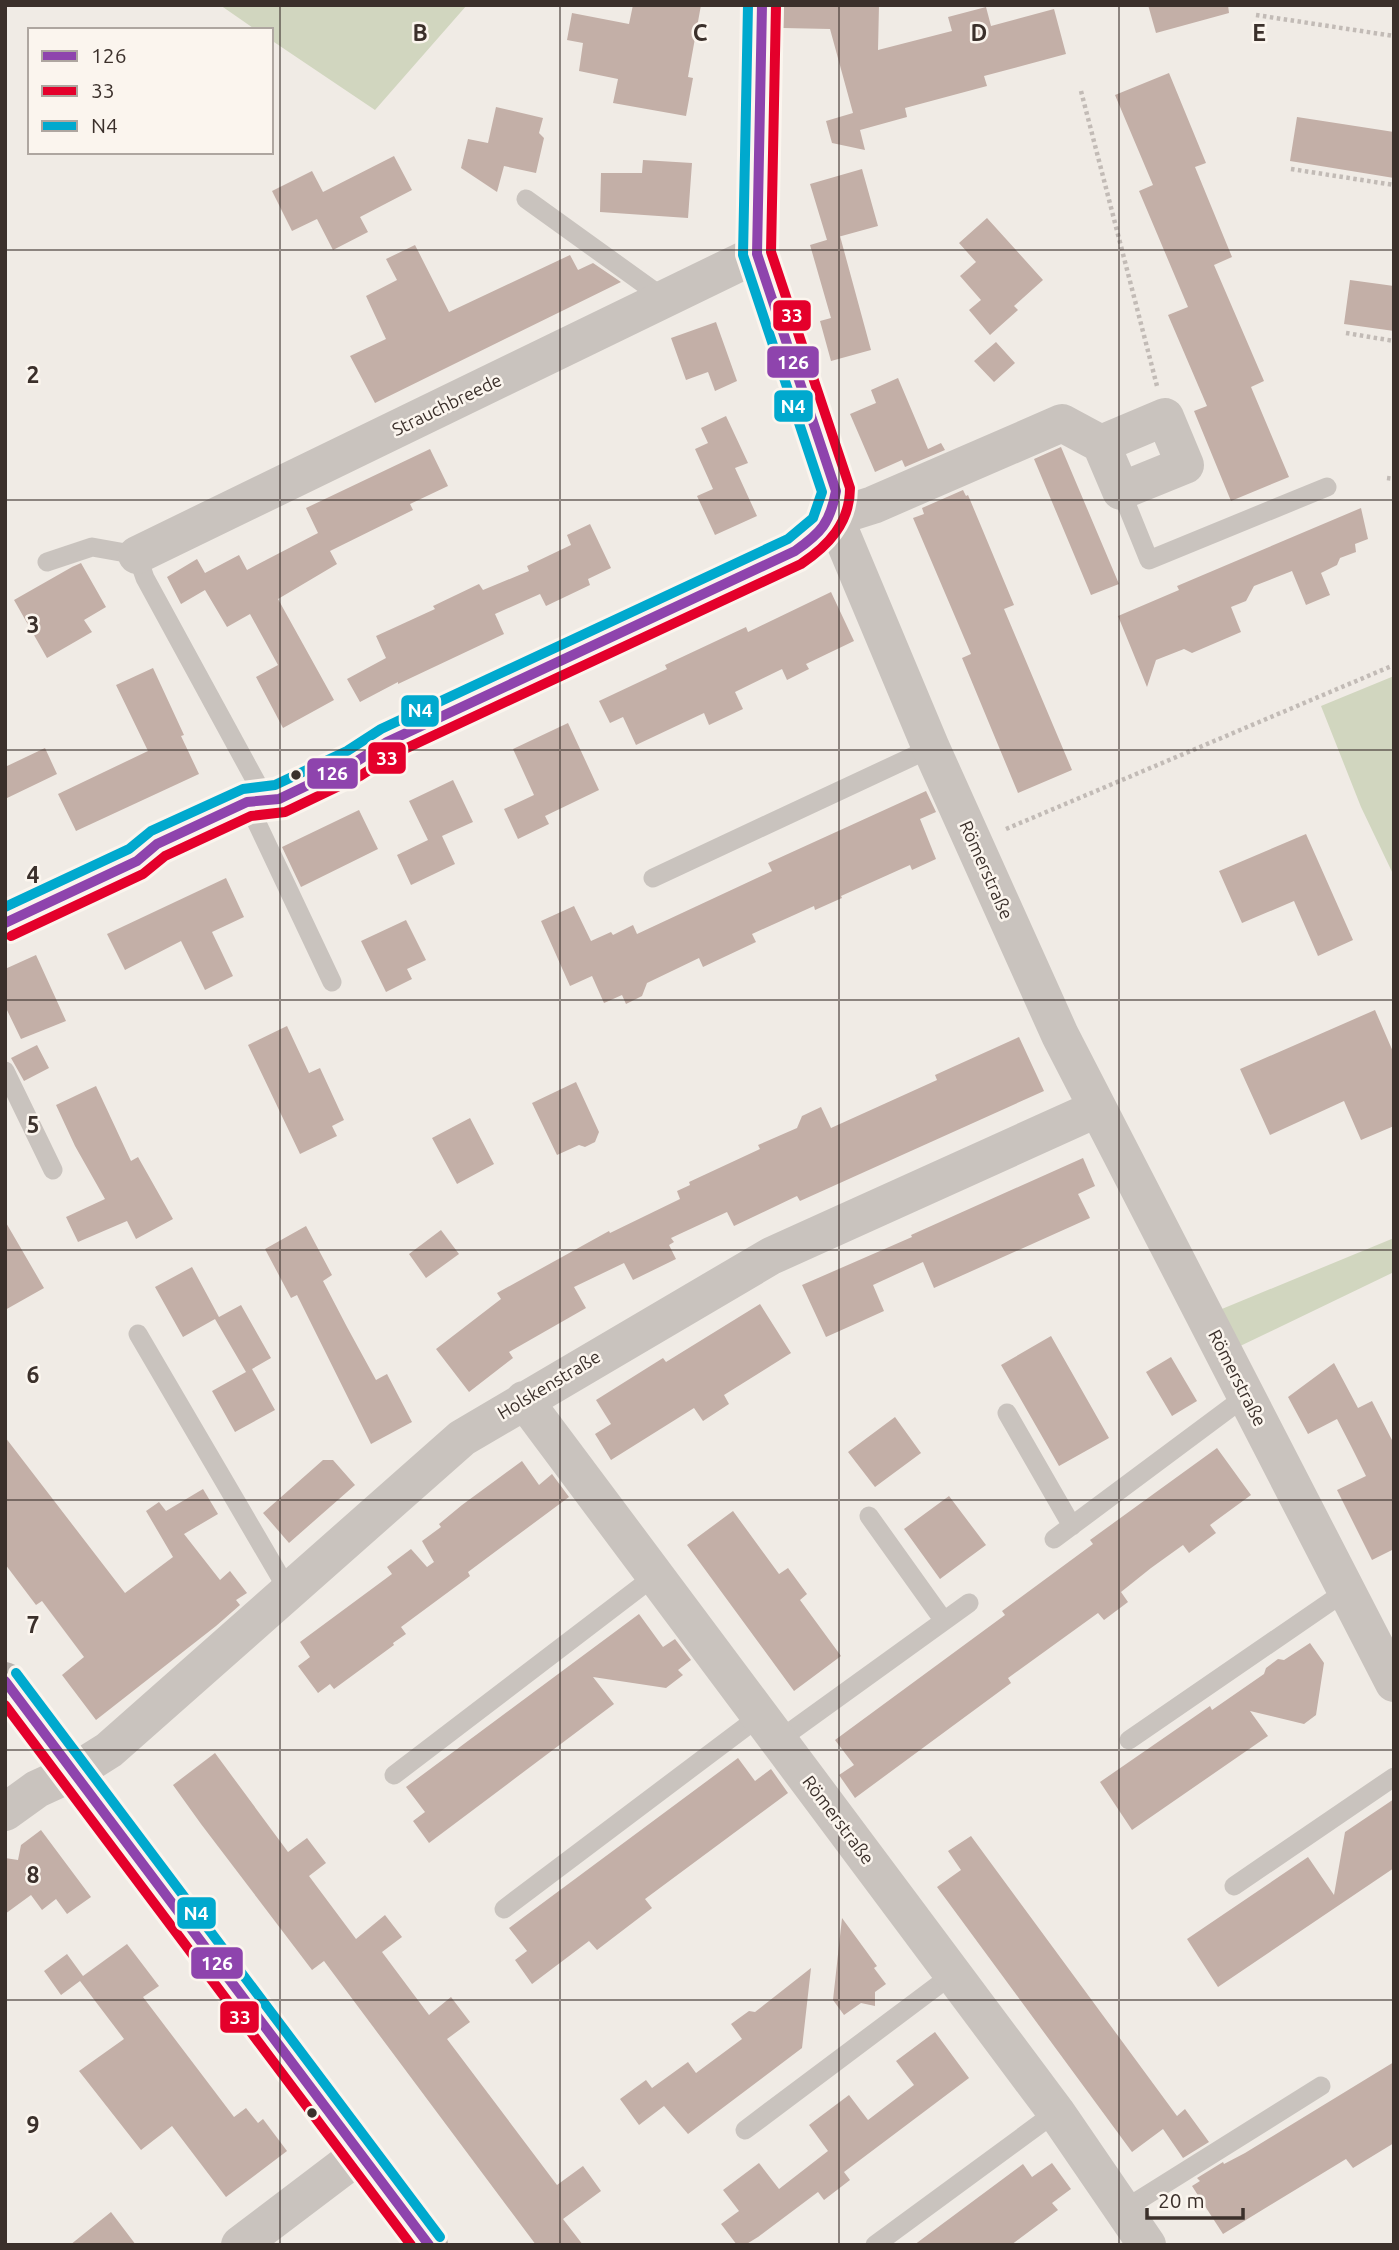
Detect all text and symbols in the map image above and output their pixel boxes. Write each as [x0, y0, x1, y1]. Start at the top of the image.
text: B [412, 20, 428, 45]
text: C [693, 20, 708, 45]
text: D [971, 20, 987, 45]
text: E [1252, 20, 1266, 45]
legend [28, 28, 273, 154]
text: 126 [91, 43, 127, 67]
text: 33 [91, 78, 115, 102]
text: N4 [91, 113, 118, 137]
line badge: 33 [772, 299, 812, 332]
text: 33 [781, 304, 803, 326]
line badge: 126 [766, 345, 820, 379]
text: 126 [777, 351, 809, 373]
text: 2 [27, 362, 39, 387]
street label: Strauchbreede [389, 369, 505, 439]
line badge: N4 [773, 389, 814, 423]
text: N4 [781, 395, 806, 417]
text: 3 [27, 612, 39, 637]
line badge: N4 [400, 694, 440, 728]
text: N4 [408, 699, 433, 721]
line badge: 33 [367, 741, 407, 775]
text: 33 [376, 747, 398, 769]
line badge: 126 [306, 757, 359, 790]
text: 126 [316, 762, 348, 784]
unlabelled marker [289, 768, 303, 782]
street label: Römerstraße [956, 817, 1018, 922]
text: 4 [27, 862, 40, 887]
text: 5 [27, 1112, 39, 1137]
street label: Römerstraße [1205, 1326, 1271, 1429]
street label: Holskenstraße [493, 1346, 603, 1423]
text: 6 [27, 1362, 40, 1387]
text: 7 [27, 1612, 39, 1637]
street label: Römerstraße [799, 1771, 879, 1868]
text: 8 [27, 1862, 39, 1887]
line badge: N4 [176, 1896, 217, 1930]
text: N4 [184, 1902, 209, 1924]
line badge: 126 [190, 1946, 244, 1980]
text: 126 [201, 1952, 233, 1974]
line badge: 33 [219, 2000, 260, 2034]
text: 33 [229, 2006, 251, 2028]
unlabelled marker [305, 2106, 319, 2120]
text: 9 [27, 2112, 39, 2137]
scale bar [1147, 2176, 1243, 2220]
text: 20 m [1158, 2188, 1205, 2212]

